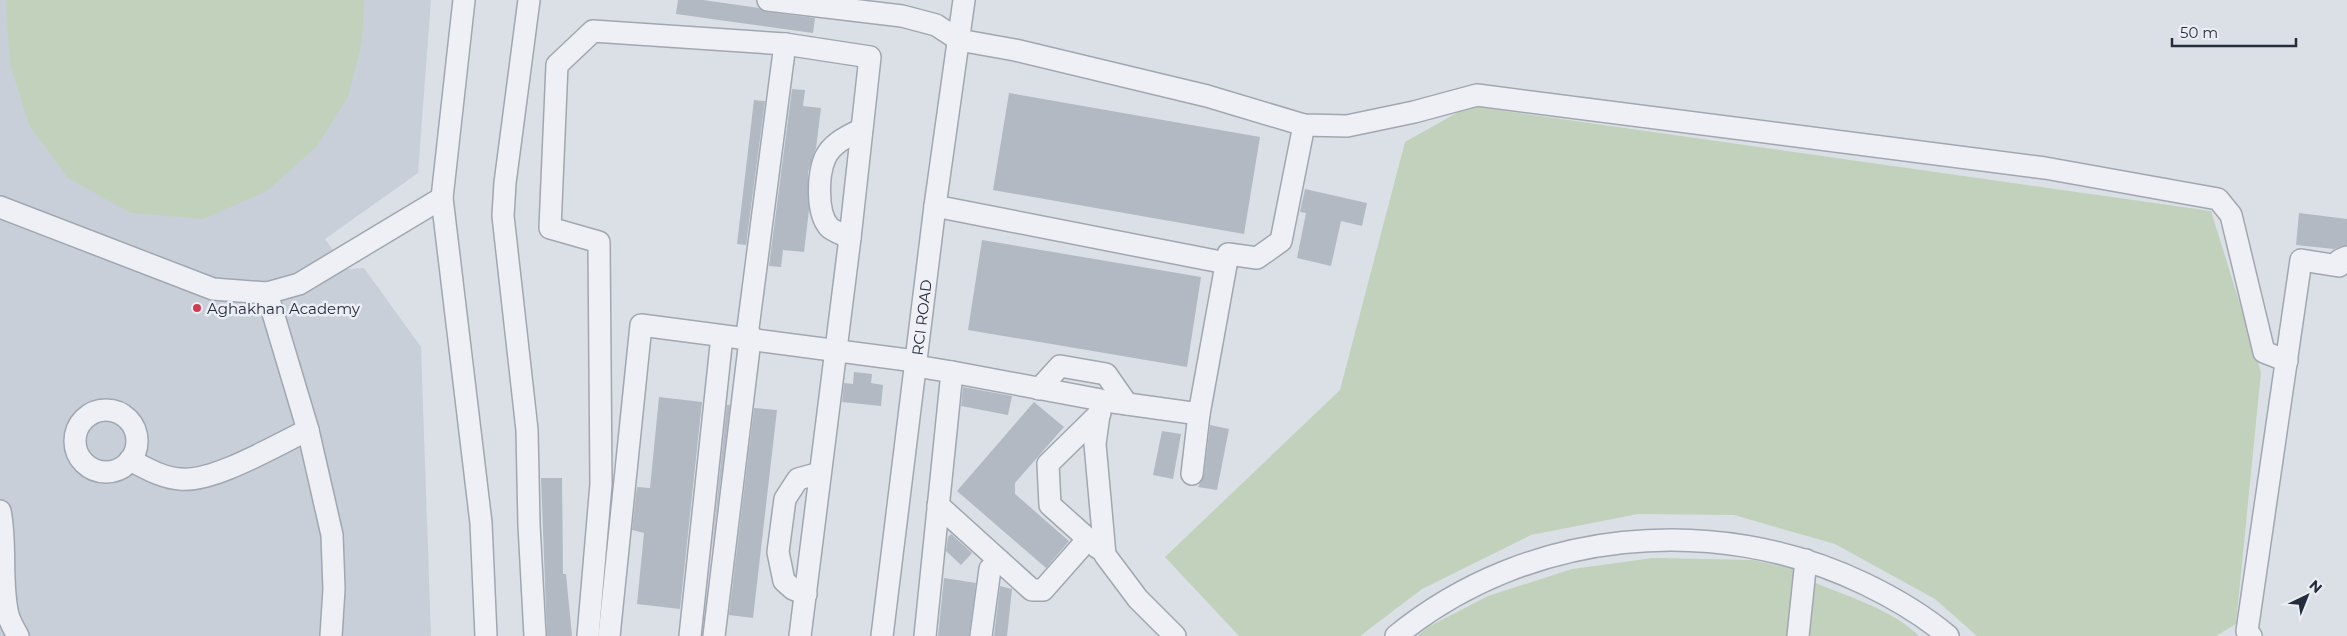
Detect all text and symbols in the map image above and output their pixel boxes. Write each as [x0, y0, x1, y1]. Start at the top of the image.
scale bar [2172, 15, 2296, 47]
text: 50 m [2180, 23, 2218, 42]
street label: RCI ROAD [907, 278, 935, 356]
place label: Aghakhan Academy [207, 299, 361, 318]
marker: Aghakhan Academy [191, 302, 203, 314]
north arrow [2282, 571, 2332, 621]
text: N [2306, 576, 2326, 597]

